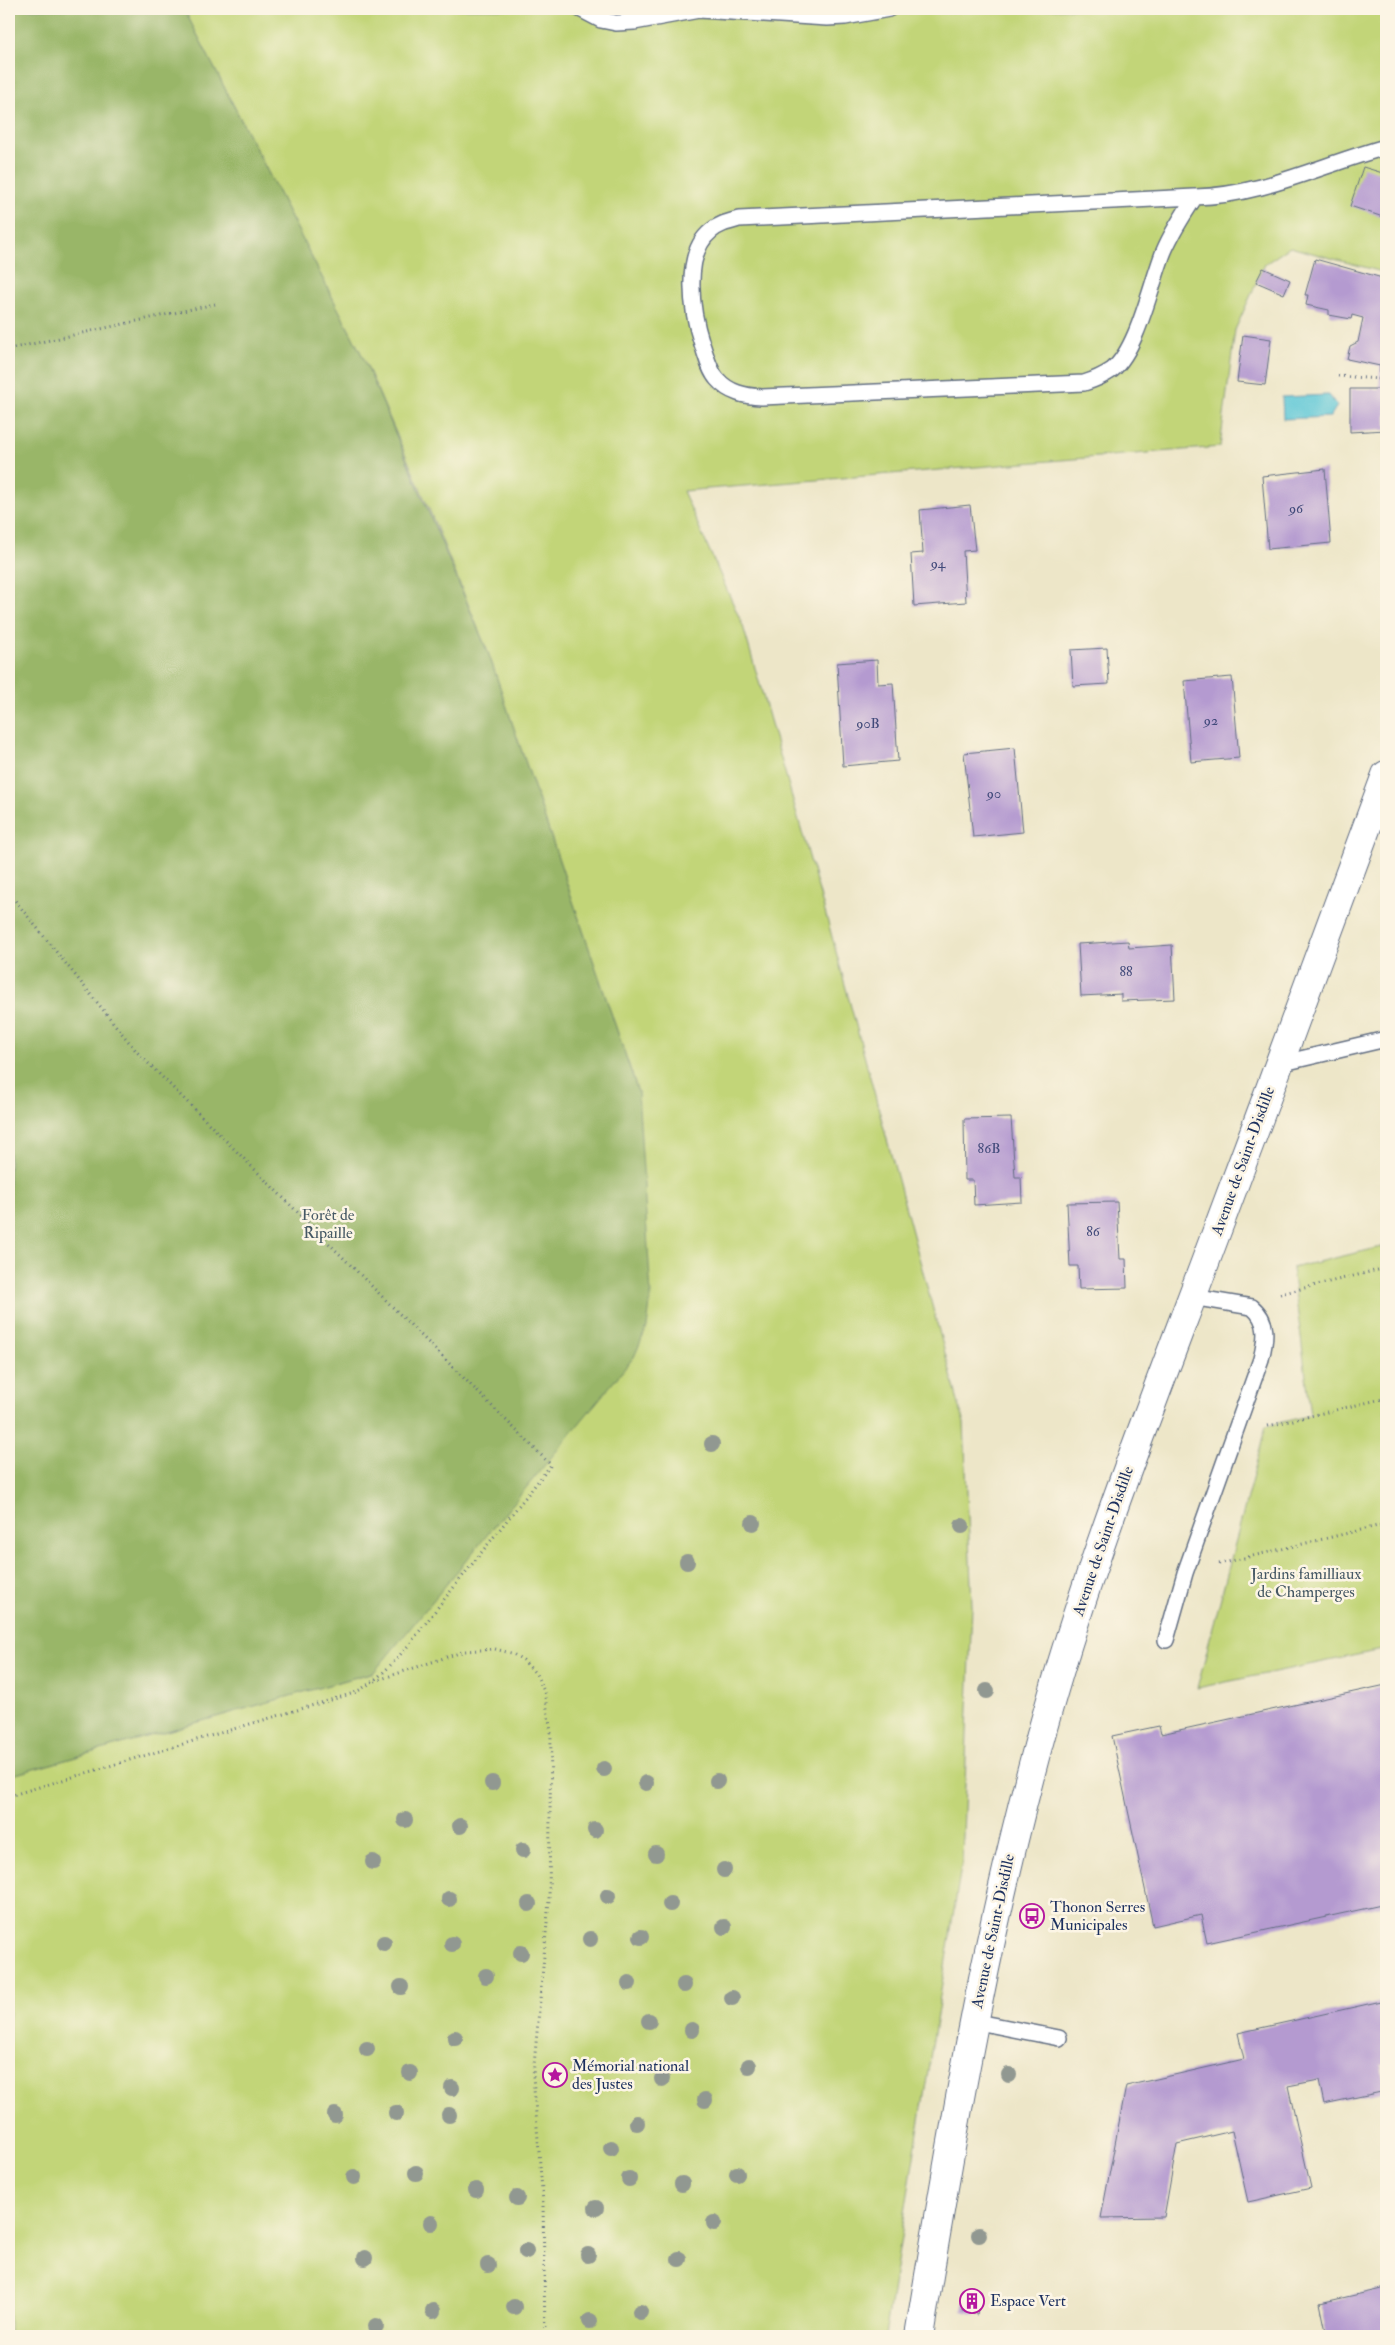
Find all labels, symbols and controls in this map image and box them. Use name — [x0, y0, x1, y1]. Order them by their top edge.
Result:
house number: 96 — [1288, 500, 1304, 517]
house number: 94 — [930, 555, 947, 572]
house number: 92 — [1203, 712, 1218, 729]
house number: 90B — [855, 715, 880, 732]
house number: 90 — [986, 785, 1001, 802]
house number: 88 — [1119, 963, 1133, 980]
street label: Avenue de Saint-Disdille — [1206, 1083, 1279, 1239]
house number: 86B — [978, 1140, 1000, 1157]
park label: Forêt de Ripaille — [301, 1205, 355, 1244]
house number: 86 — [1086, 1223, 1101, 1240]
street label: Avenue de Saint-Disdille — [1068, 1463, 1138, 1620]
park label: Jardins familliaux de Champerges — [1250, 1564, 1361, 1603]
street label: Avenue de Saint-Disdille — [967, 1852, 1019, 2011]
place label: Thonon Serres Municipales — [1050, 1897, 1145, 1936]
bus stop icon: Thonon Serres Municipales — [1019, 1903, 1045, 1929]
place label: Mémorial national des Justes — [572, 2056, 689, 2095]
place icon: Mémorial national des Justes — [542, 2062, 568, 2088]
building icon: Espace Vert — [959, 2288, 985, 2314]
place label: Espace Vert — [990, 2291, 1066, 2312]

